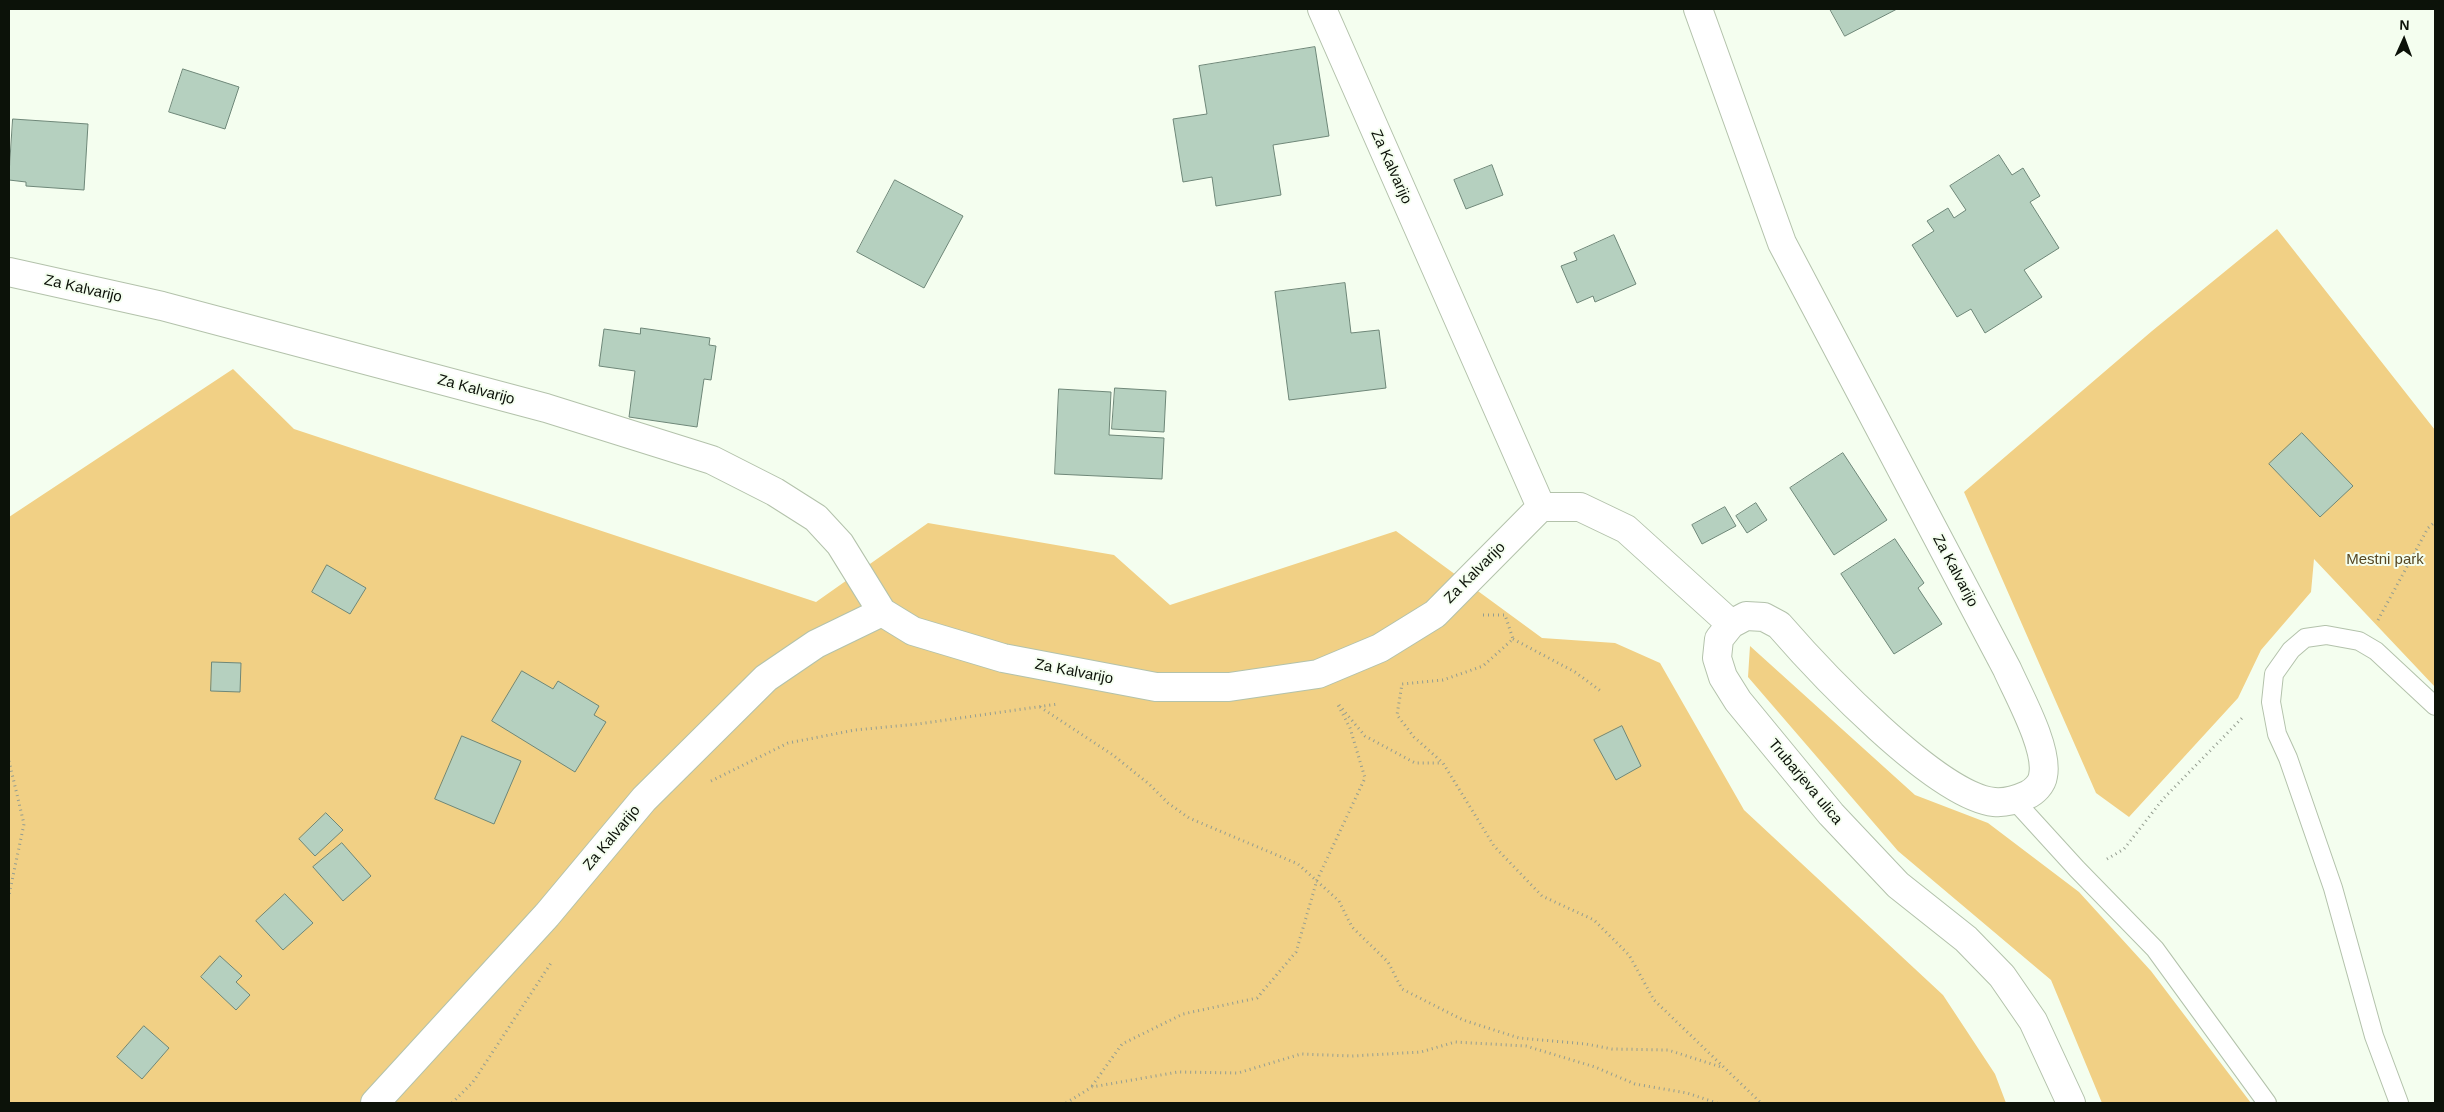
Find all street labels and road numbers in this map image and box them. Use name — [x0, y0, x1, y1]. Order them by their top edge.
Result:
street label: Za Kalvarijo — [1367, 127, 1415, 207]
street label: Za Kalvarijo — [42, 271, 124, 307]
street label: Za Kalvarijo — [435, 371, 517, 409]
street label: Za Kalvarijo — [1928, 532, 1982, 610]
street label: Za Kalvarijo — [1441, 539, 1509, 607]
street label: Za Kalvarijo — [1033, 656, 1115, 688]
street label: Trubarjeva ulica — [1764, 736, 1846, 828]
street label: Za Kalvarijo — [580, 802, 644, 874]

